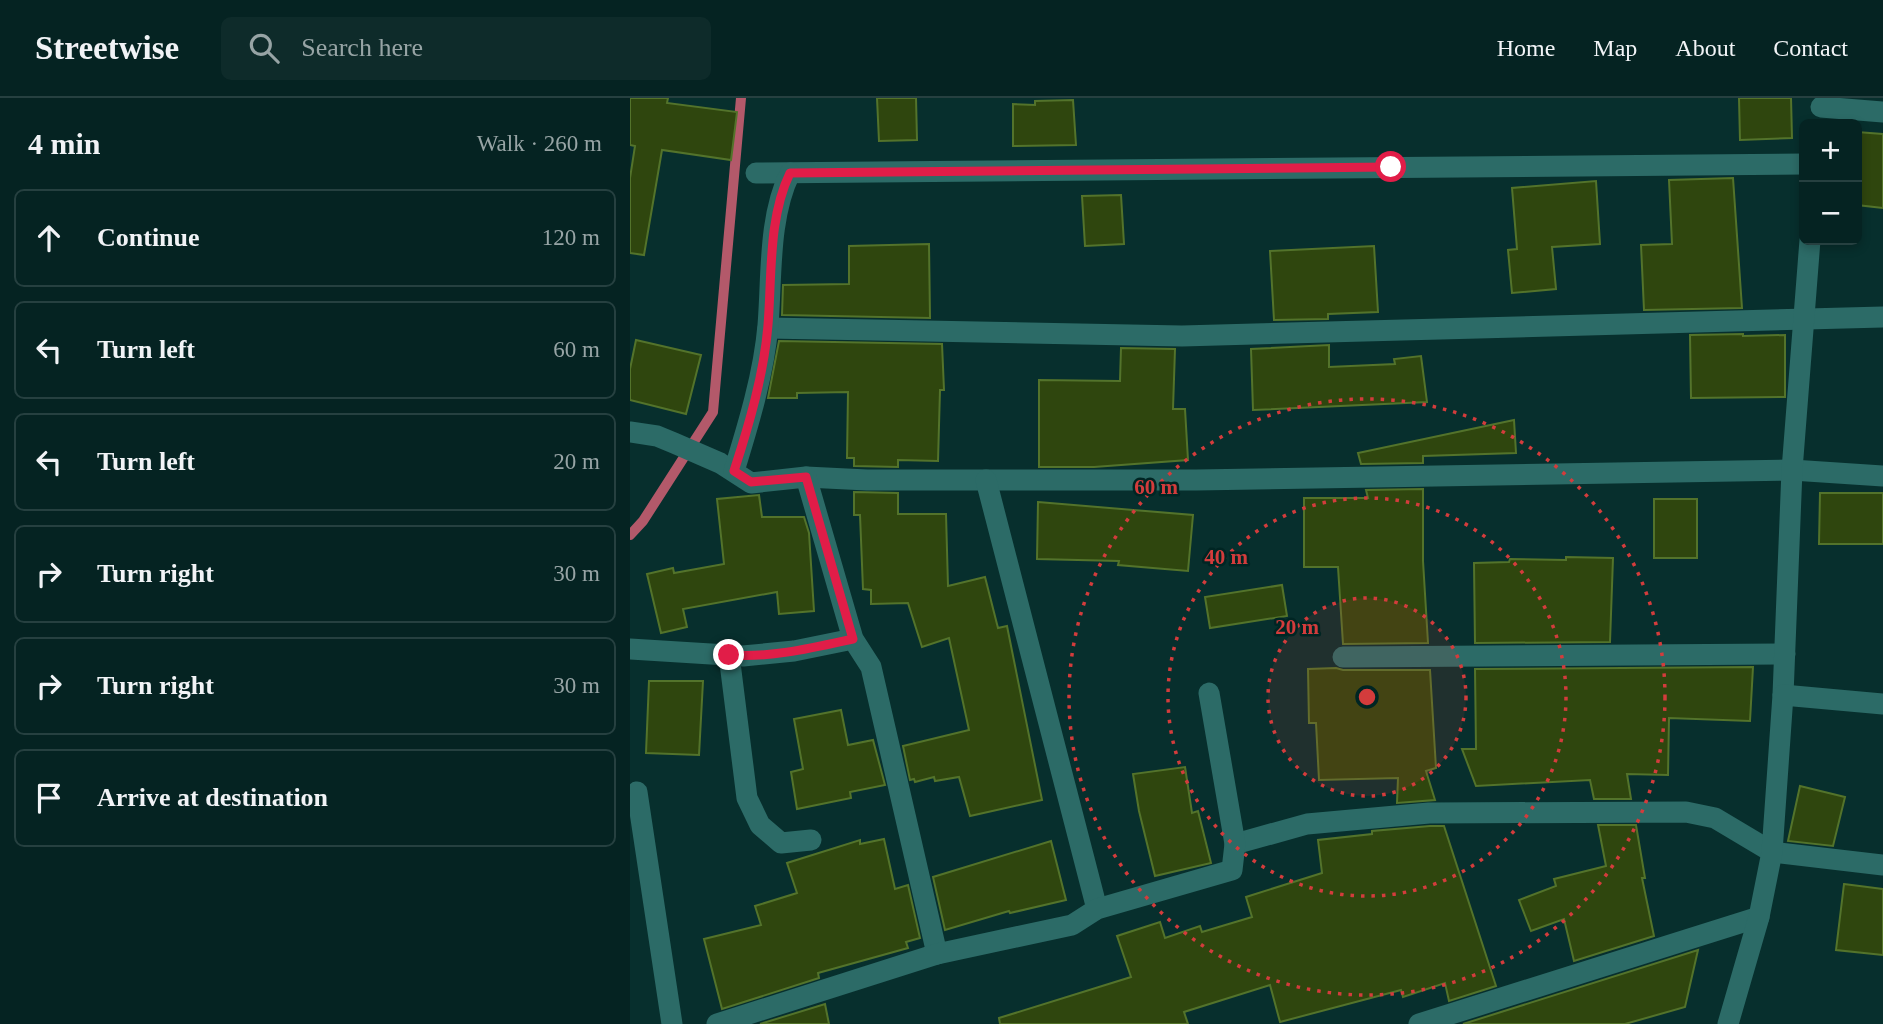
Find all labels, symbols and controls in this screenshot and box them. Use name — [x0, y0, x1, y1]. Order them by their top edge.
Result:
search box — [221, 17, 711, 80]
icon: search — [245, 29, 283, 67]
text: Streetwise — [35, 30, 179, 66]
text: Search here — [301, 33, 423, 62]
text: Home — [1497, 35, 1555, 61]
text: Map — [1593, 35, 1637, 61]
text: About — [1675, 35, 1735, 61]
text: Contact — [1773, 35, 1848, 61]
map controls — [1799, 119, 1862, 245]
button: + — [1799, 119, 1862, 182]
text: 4 min — [28, 127, 101, 160]
text: Walk · 260 m — [477, 131, 602, 156]
route start — [1375, 151, 1406, 182]
button: − — [1799, 182, 1862, 245]
icon: ahead — [30, 219, 68, 257]
text: Continue — [97, 223, 200, 252]
text: 120 m — [542, 225, 600, 250]
icon: left — [30, 331, 68, 369]
text: Turn left — [97, 335, 195, 364]
text: 60 m — [553, 337, 600, 362]
icon: left — [30, 443, 68, 481]
text: Turn left — [97, 447, 195, 476]
text: 20 m — [553, 449, 600, 474]
text: 60 m — [1134, 475, 1178, 499]
text: 40 m — [1204, 545, 1248, 569]
icon: right — [30, 555, 68, 593]
text: Turn right — [97, 559, 214, 588]
text: 30 m — [553, 561, 600, 586]
text: 20 m — [1275, 615, 1319, 639]
route end — [713, 639, 744, 670]
icon: right — [30, 667, 68, 705]
text: Turn right — [97, 671, 214, 700]
text: 30 m — [553, 673, 600, 698]
centre of rings — [1355, 685, 1379, 709]
icon: arrive — [30, 779, 68, 817]
text: Arrive at destination — [97, 783, 328, 812]

